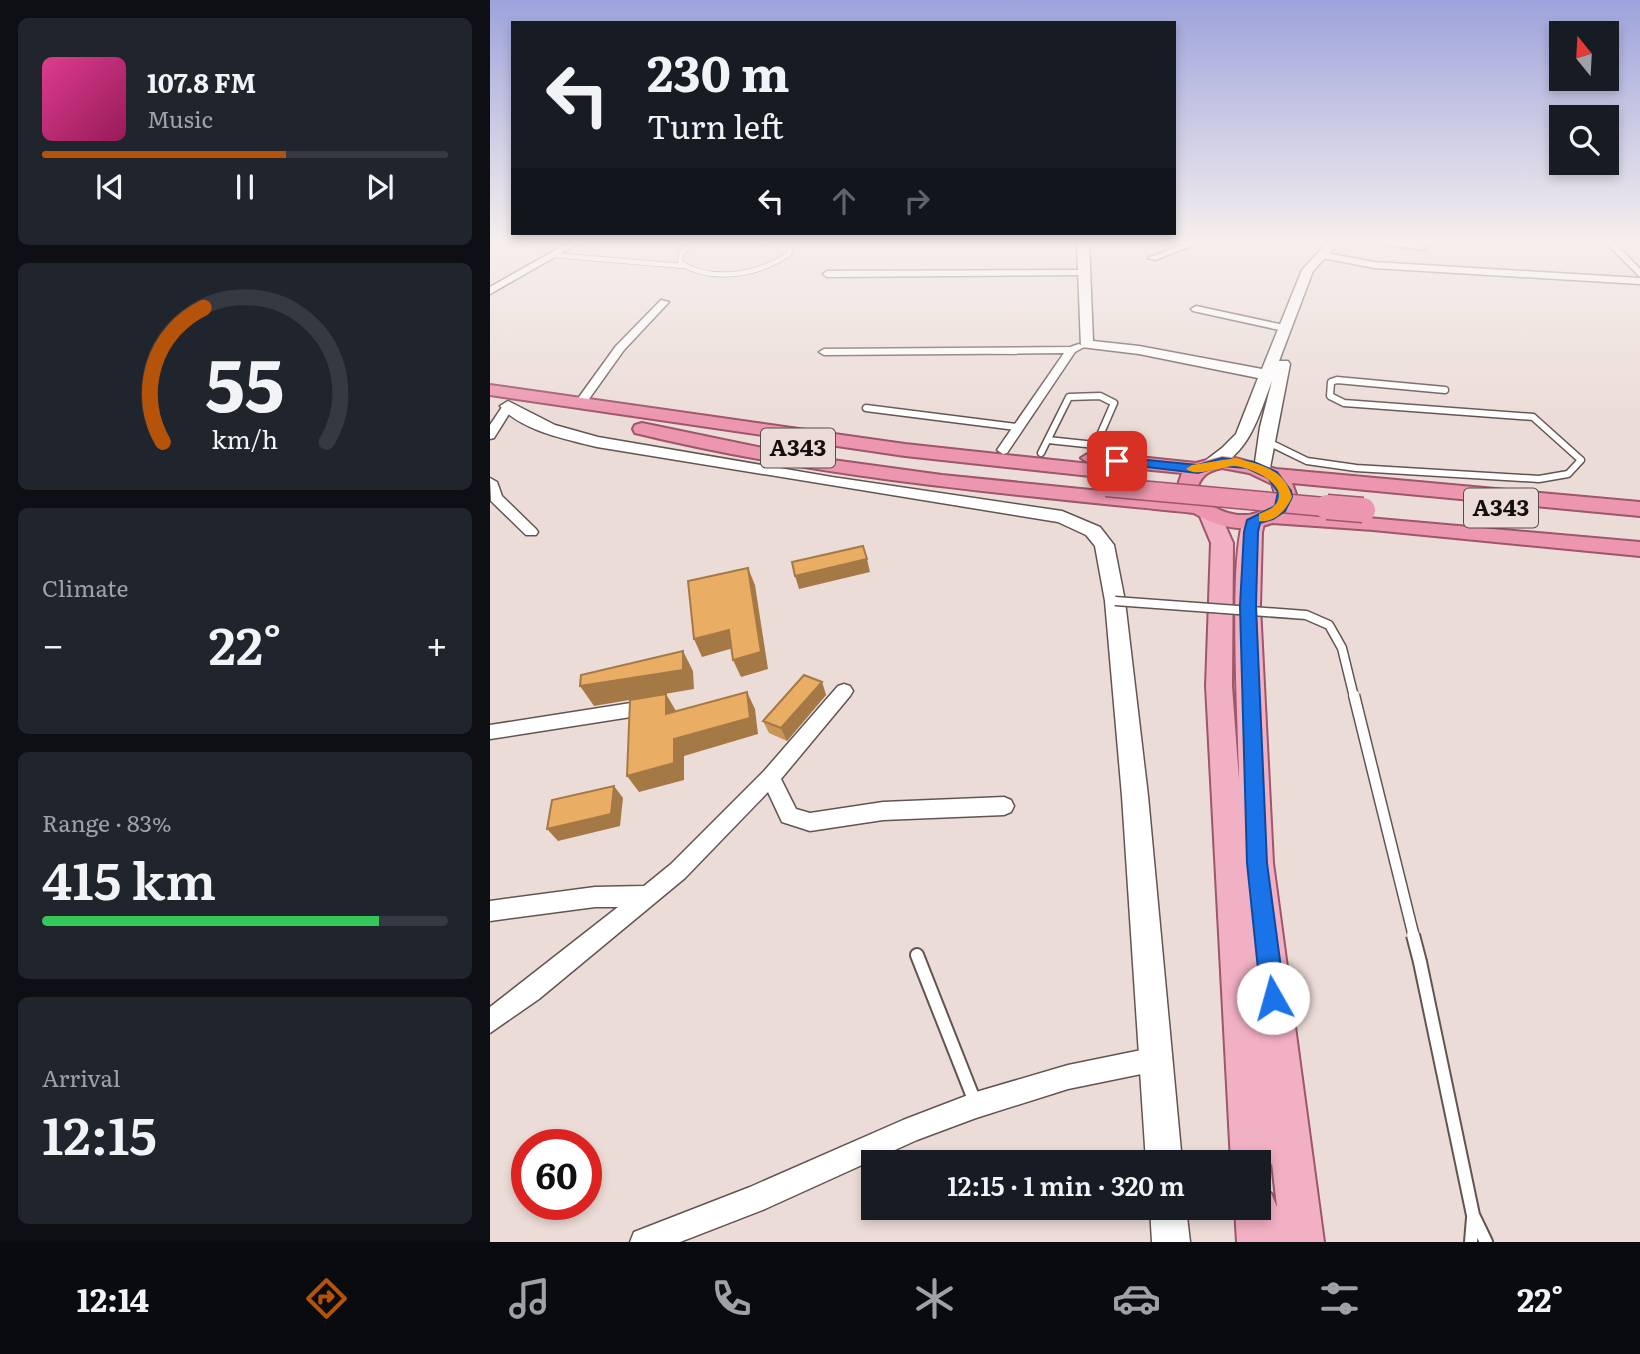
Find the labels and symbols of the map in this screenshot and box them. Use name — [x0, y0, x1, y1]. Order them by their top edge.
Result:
north arrow — [1549, 21, 1619, 91]
road number: A343 — [761, 428, 835, 468]
pin — [1087, 431, 1147, 491]
road number: A343 — [1464, 488, 1538, 528]
position arrow — [1236, 961, 1310, 1035]
speed limit sign: 60 — [511, 1129, 602, 1220]

